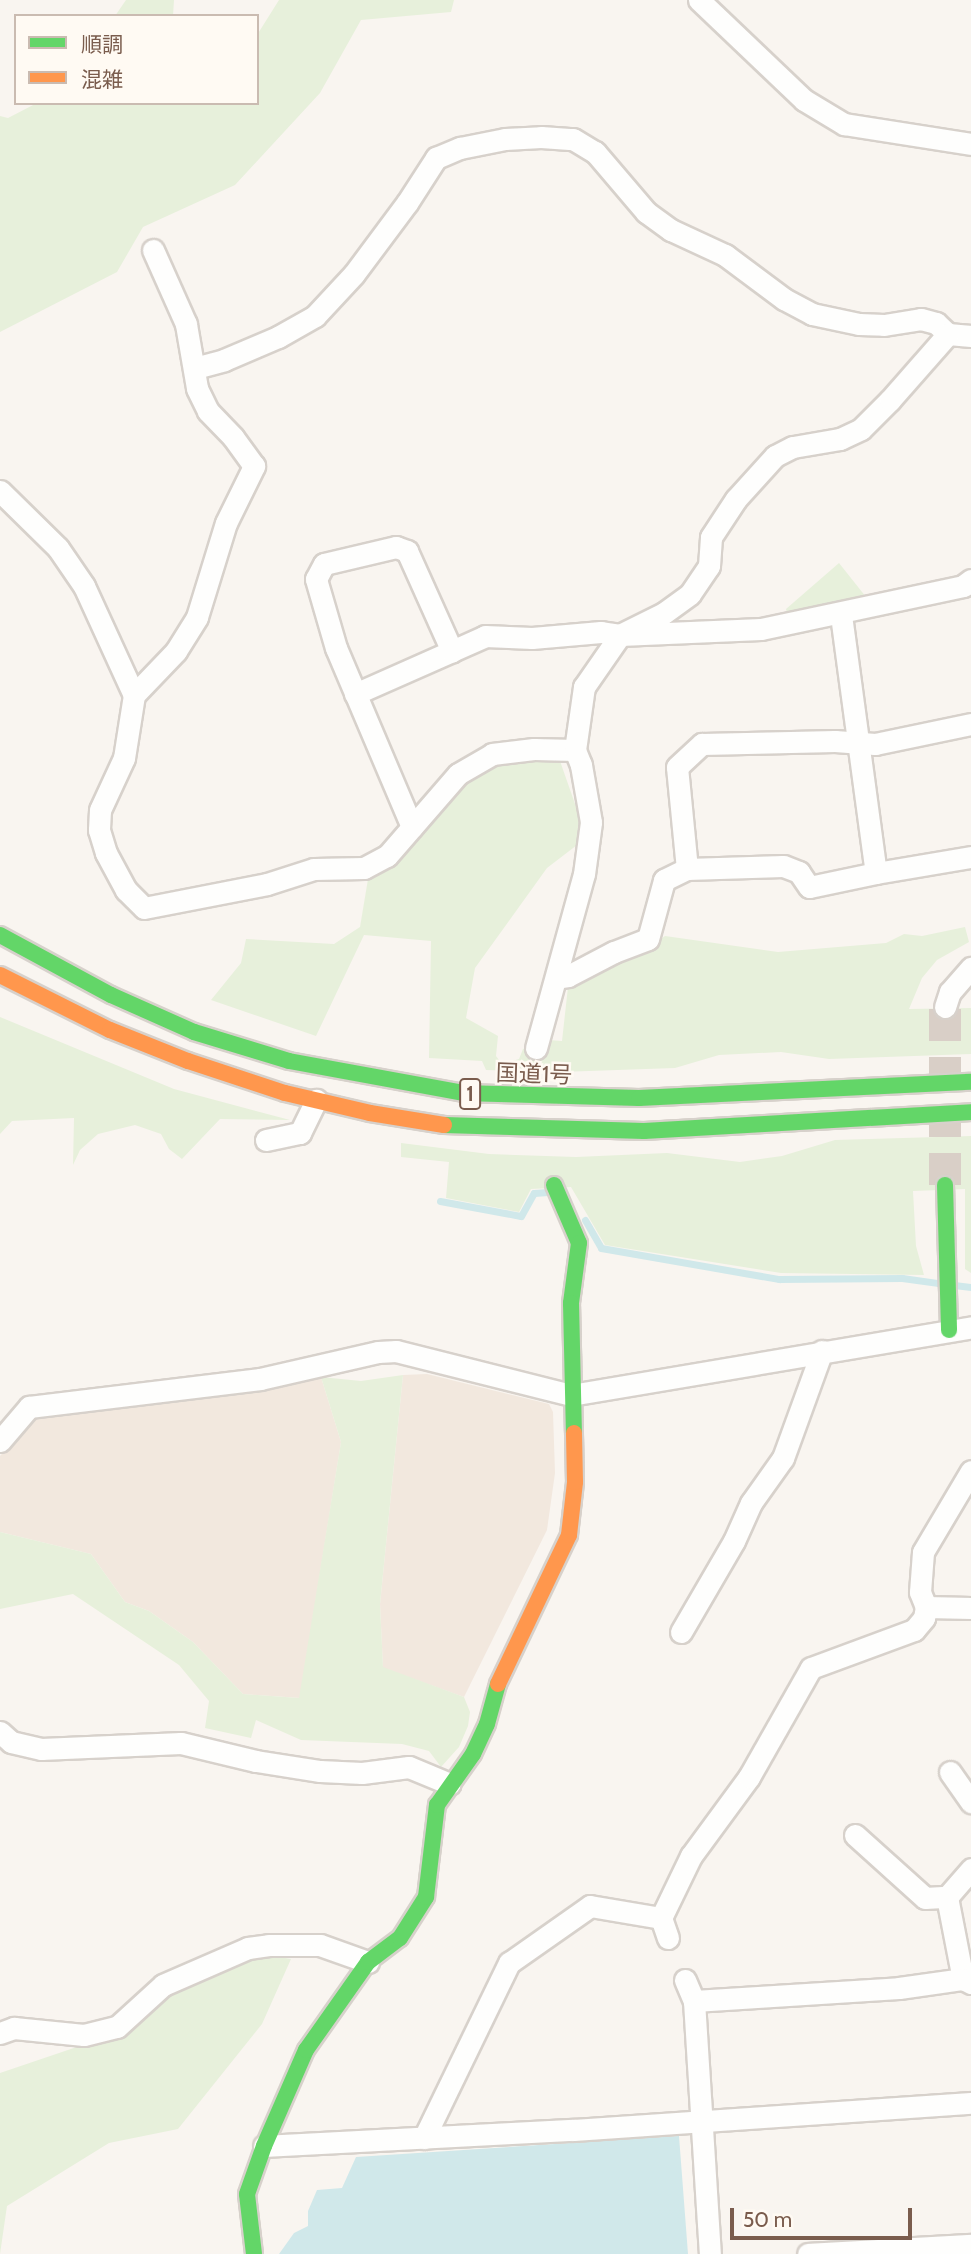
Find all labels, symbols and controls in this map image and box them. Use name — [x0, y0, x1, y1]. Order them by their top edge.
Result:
legend — [14, 14, 259, 105]
text: 順調 — [81, 32, 123, 57]
text: 混雑 — [81, 67, 123, 92]
street label: 国道1号 — [495, 1059, 573, 1089]
road number: 1 — [458, 1076, 482, 1112]
scale bar — [733, 2194, 915, 2238]
text: 50 m — [743, 2207, 792, 2232]

